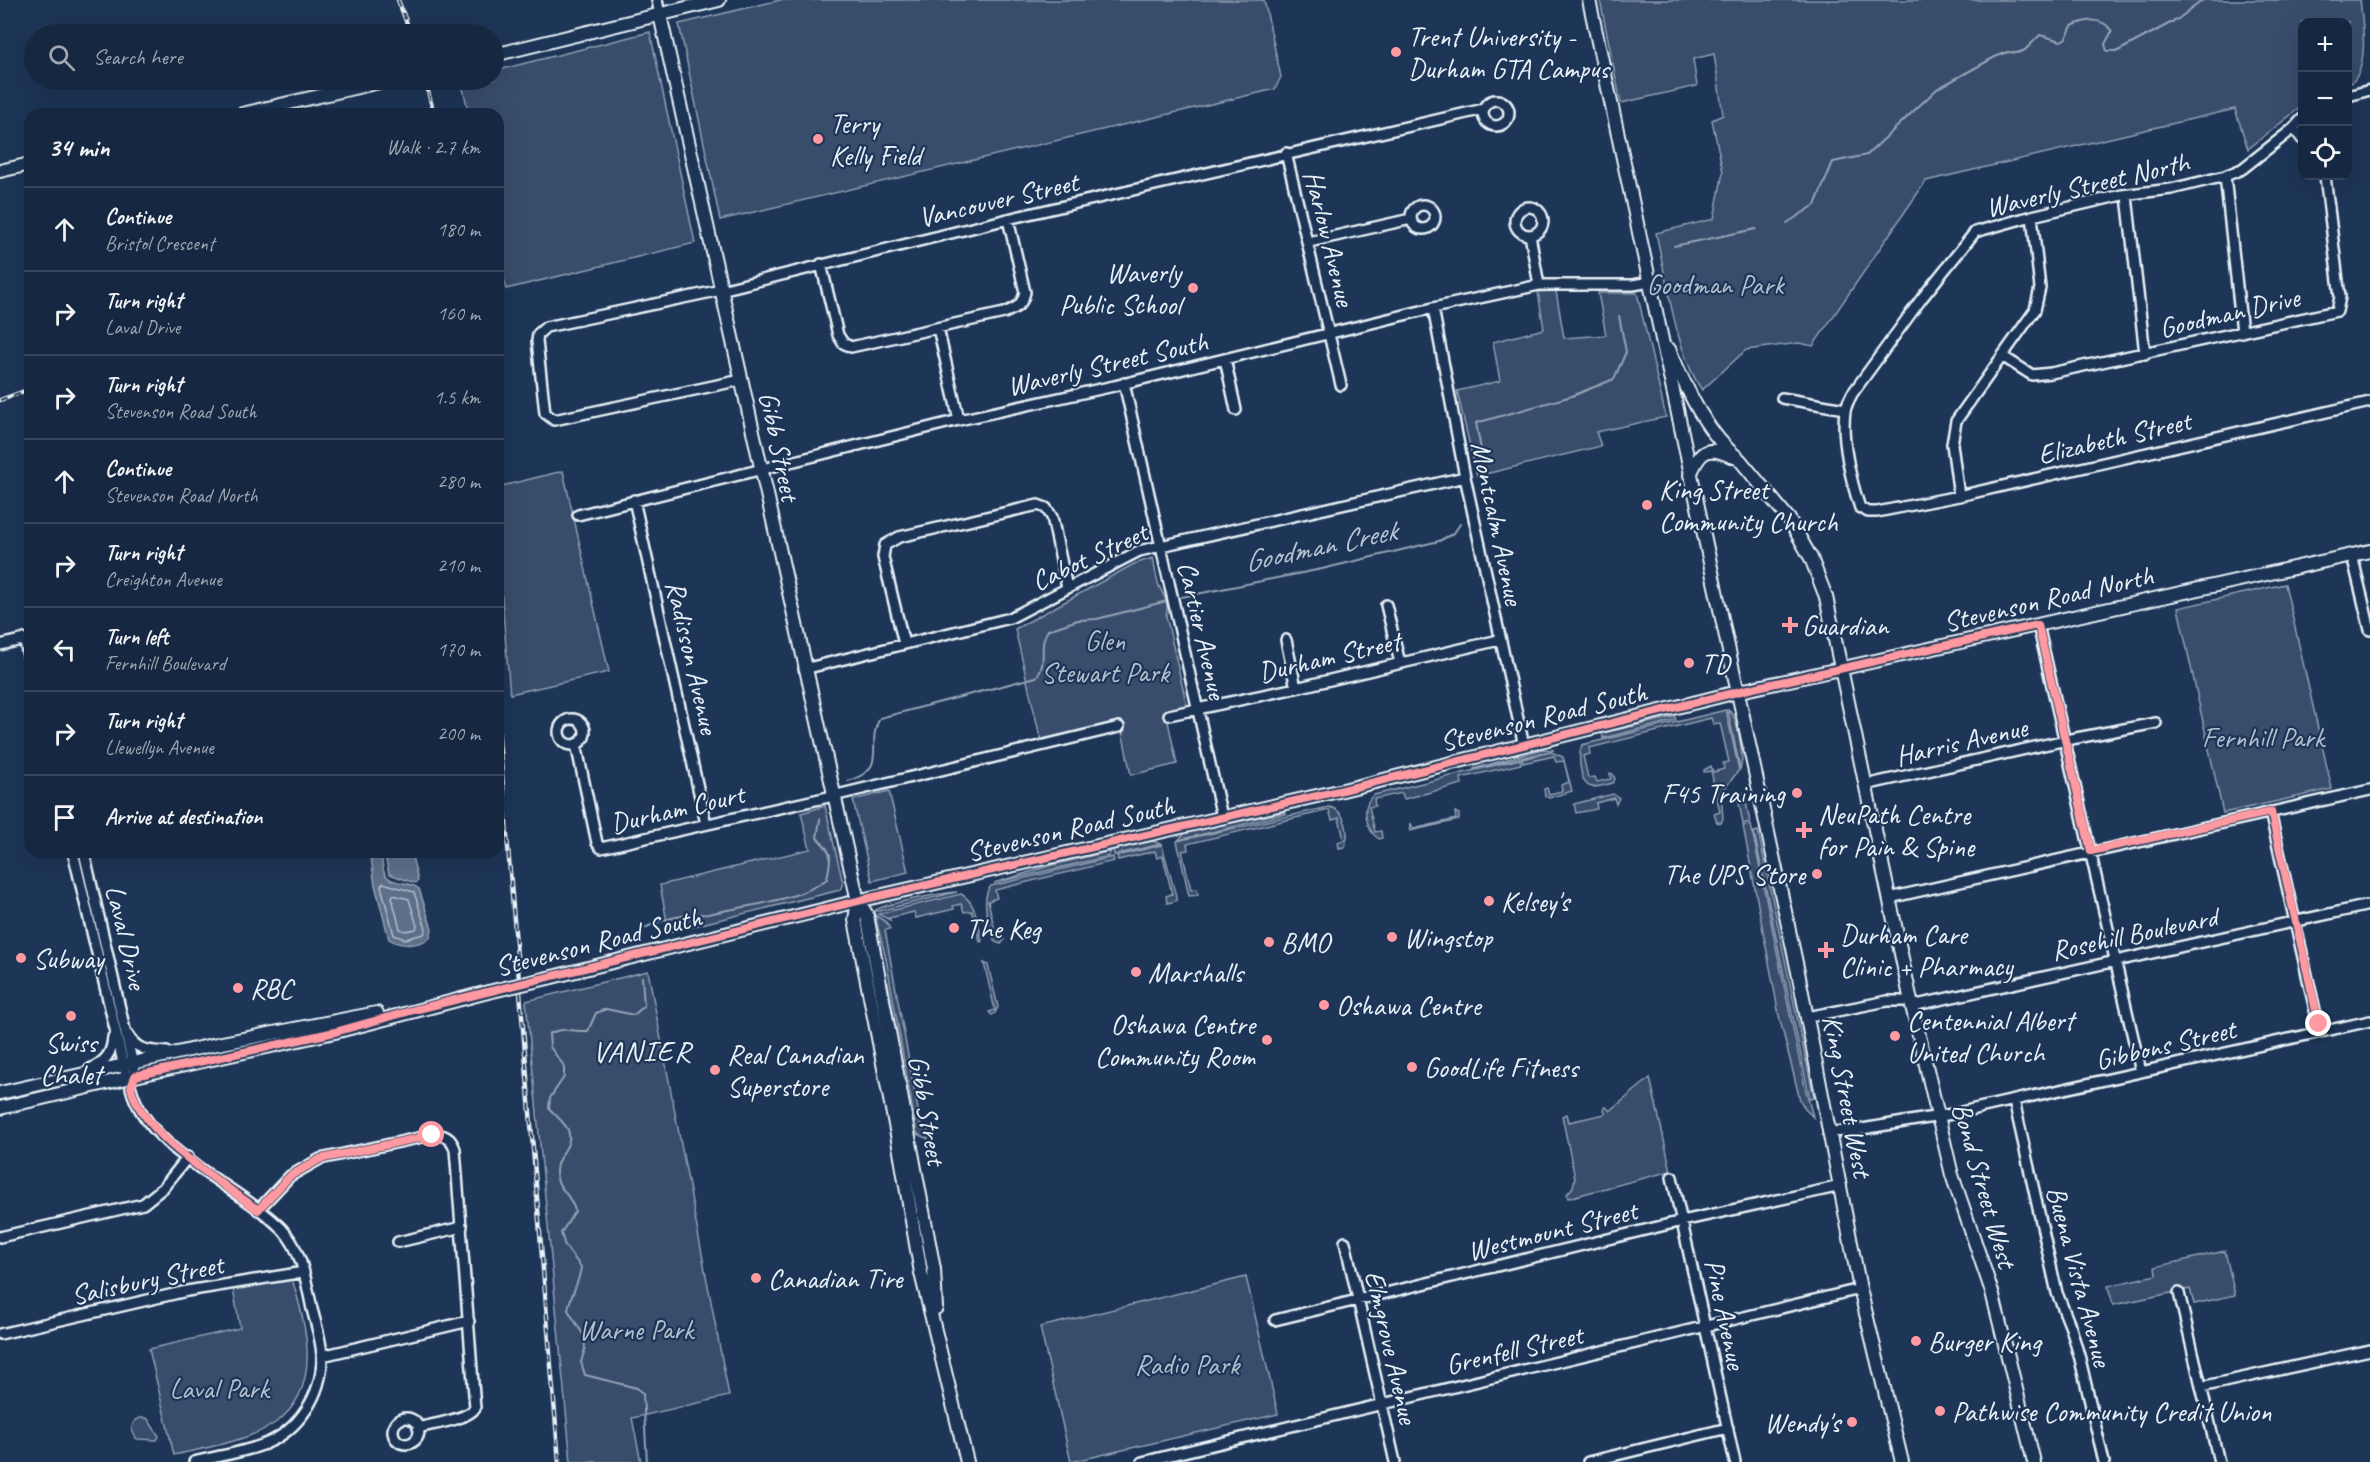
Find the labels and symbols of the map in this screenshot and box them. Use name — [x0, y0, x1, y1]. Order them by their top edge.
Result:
place label: Trent University - Durham GTA Campus — [1408, 19, 1611, 86]
marker: Trent University - Durham GTA Campus — [1389, 45, 1403, 59]
place label: Terry Kelly Field — [830, 106, 925, 173]
marker: Terry Kelly Field — [811, 132, 825, 146]
street label: Waverly Street North — [1982, 144, 2194, 225]
street label: Vancouver Street — [915, 164, 1084, 235]
street label: Harlow Avenue — [1296, 167, 1364, 311]
place label: Waverly Public School — [1059, 255, 1186, 322]
park label: Goodman Park — [1647, 267, 1785, 302]
street label: Goodman Drive — [2156, 279, 2304, 346]
marker: Waverly Public School — [1186, 281, 1200, 295]
street label: Waverly Street South — [1004, 323, 1211, 404]
street label: Gibb Street — [751, 388, 809, 507]
street label: Elizabeth Street — [2035, 402, 2196, 472]
street label: Montcalm Avenue — [1463, 438, 1532, 610]
place label: King Street Community Church — [1659, 472, 1838, 539]
marker: King Street Community Church — [1640, 498, 1654, 512]
water label: Goodman Creek — [1241, 510, 1404, 581]
street label: Cabot Street — [1026, 513, 1155, 599]
street label: Stevenson Road North — [1940, 557, 2156, 640]
street label: Cartier Avenue — [1170, 558, 1236, 704]
street label: Radisson Avenue — [658, 577, 728, 739]
place label: Guardian — [1802, 608, 1890, 643]
marker: Guardian — [1783, 618, 1797, 632]
street label: Durham Street — [1255, 622, 1407, 690]
park label: Glen Stewart Park — [1041, 623, 1171, 690]
place label: TD — [1701, 646, 1732, 681]
marker: TD — [1682, 656, 1696, 670]
street label: Stevenson Road South — [1436, 674, 1651, 759]
street label: Harris Avenue — [1892, 709, 2032, 774]
park label: Fernhill Park — [2202, 720, 2327, 755]
street label: Durham Court — [607, 776, 750, 841]
place label: F45 Training — [1662, 776, 1786, 811]
marker: F45 Training — [1790, 786, 1804, 800]
street label: Stevenson Road South — [963, 787, 1178, 869]
place label: NeuPath Centre for Pain & Spine — [1818, 797, 1976, 864]
marker: NeuPath Centre for Pain & Spine — [1795, 821, 1813, 839]
place label: The UPS Store — [1664, 857, 1807, 892]
marker: The UPS Store — [1810, 867, 1824, 881]
street label: Laval Drive — [98, 882, 156, 994]
place label: Kelsey's — [1501, 884, 1571, 919]
marker: Kelsey's — [1482, 894, 1496, 908]
street label: Rosehill Boulevard — [2048, 898, 2224, 968]
street label: Stevenson Road South — [491, 899, 706, 984]
place label: The Keg — [966, 911, 1042, 946]
place label: Durham Care Clinic + Pharmacy — [1840, 917, 2015, 984]
place label: Wingstop — [1404, 920, 1493, 955]
marker: The Keg — [947, 921, 961, 935]
place label: BMO — [1281, 925, 1333, 960]
marker: Wingstop — [1385, 930, 1399, 944]
marker: BMO — [1262, 935, 1276, 949]
place label: Subway — [33, 941, 106, 976]
marker: Durham Care Clinic + Pharmacy — [1817, 941, 1835, 959]
marker: Subway — [14, 951, 28, 965]
place label: Marshalls — [1148, 955, 1245, 990]
marker: Marshalls — [1129, 965, 1143, 979]
place label: RBC — [250, 971, 296, 1006]
marker: RBC — [231, 981, 245, 995]
place label: Oshawa Centre — [1336, 988, 1482, 1023]
marker: Oshawa Centre — [1317, 998, 1331, 1012]
place label: Centennial Albert United Church — [1907, 1003, 2078, 1070]
place label: Oshawa Centre Community Room — [1095, 1007, 1257, 1074]
marker: Swiss Chalet — [64, 1009, 78, 1023]
route end — [2305, 1010, 2331, 1036]
street label: Gibbons Street — [2092, 1011, 2241, 1078]
street label: King Street West — [1815, 1012, 1881, 1183]
place label: Swiss Chalet — [40, 1025, 106, 1092]
marker: Centennial Albert United Church — [1888, 1029, 1902, 1043]
district label: VANIER — [592, 1032, 694, 1070]
marker: Oshawa Centre Community Room — [1260, 1033, 1274, 1047]
place label: Real Canadian Superstore — [727, 1037, 865, 1104]
place label: GoodLife Fitness — [1424, 1050, 1580, 1085]
street label: Gibb Street — [901, 1053, 955, 1170]
marker: GoodLife Fitness — [1405, 1060, 1419, 1074]
marker: Real Canadian Superstore — [708, 1063, 722, 1077]
street label: Bond Street West — [1944, 1099, 2026, 1274]
route start — [418, 1121, 444, 1147]
street label: Buena Vista Avenue — [2039, 1182, 2121, 1372]
street label: Westmount Street — [1464, 1192, 1643, 1268]
street label: Salisbury Street — [68, 1246, 229, 1313]
street label: Pine Avenue — [1697, 1256, 1755, 1374]
place label: Canadian Tire — [768, 1261, 904, 1296]
street label: Elmgrove Avenue — [1357, 1267, 1427, 1429]
marker: Canadian Tire — [749, 1271, 763, 1285]
park label: Warne Park — [579, 1312, 696, 1347]
street label: Grenfell Street — [1442, 1316, 1589, 1382]
place label: Burger King — [1928, 1324, 2043, 1359]
marker: Burger King — [1909, 1334, 1923, 1348]
park label: Radio Park — [1135, 1347, 1241, 1382]
park label: Laval Park — [169, 1371, 271, 1406]
place label: Pathwise Community Credit Union — [1952, 1394, 2272, 1429]
marker: Pathwise Community Credit Union — [1933, 1404, 1947, 1418]
place label: Wendy's — [1764, 1405, 1842, 1440]
marker: Wendy's — [1845, 1415, 1859, 1429]

